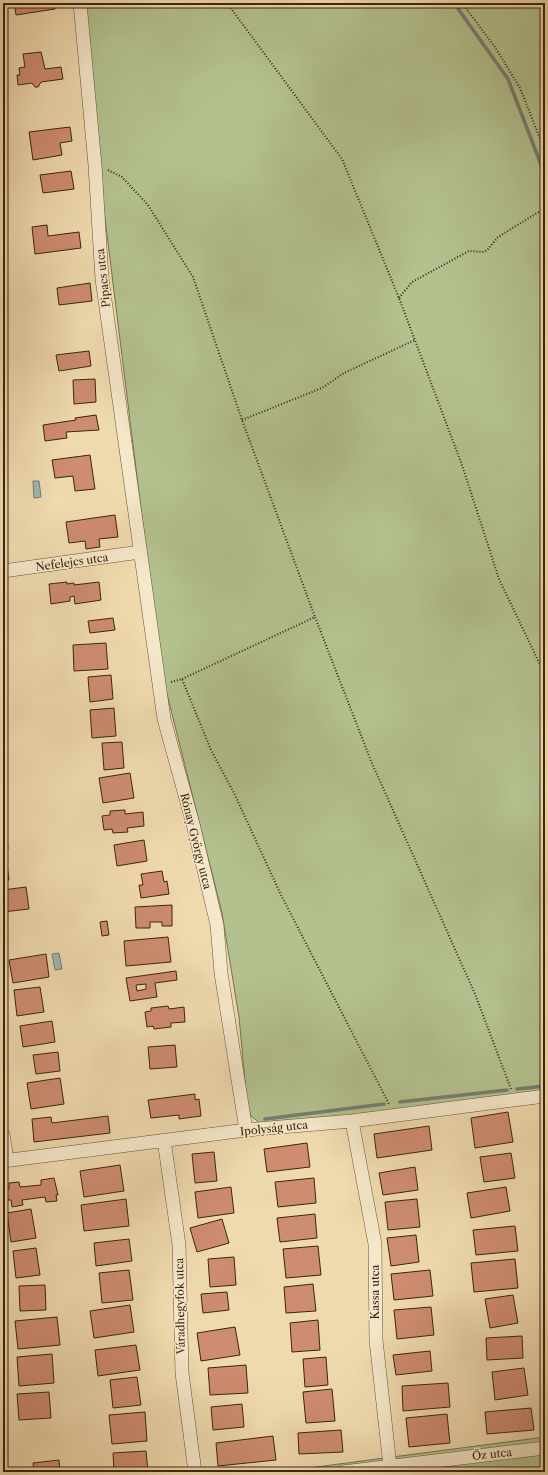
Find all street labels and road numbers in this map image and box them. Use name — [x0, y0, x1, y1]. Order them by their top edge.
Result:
street label: Pipacs utca — [93, 248, 113, 308]
street label: Nefelejcs utca — [35, 550, 109, 574]
street label: Rónay György utca — [177, 791, 215, 891]
street label: Ipolyság utca — [239, 1117, 309, 1139]
street label: Váradhegyfok utca — [172, 1257, 188, 1355]
street label: Kassa utca — [368, 1264, 382, 1319]
street label: Őz utca — [471, 1445, 513, 1463]

